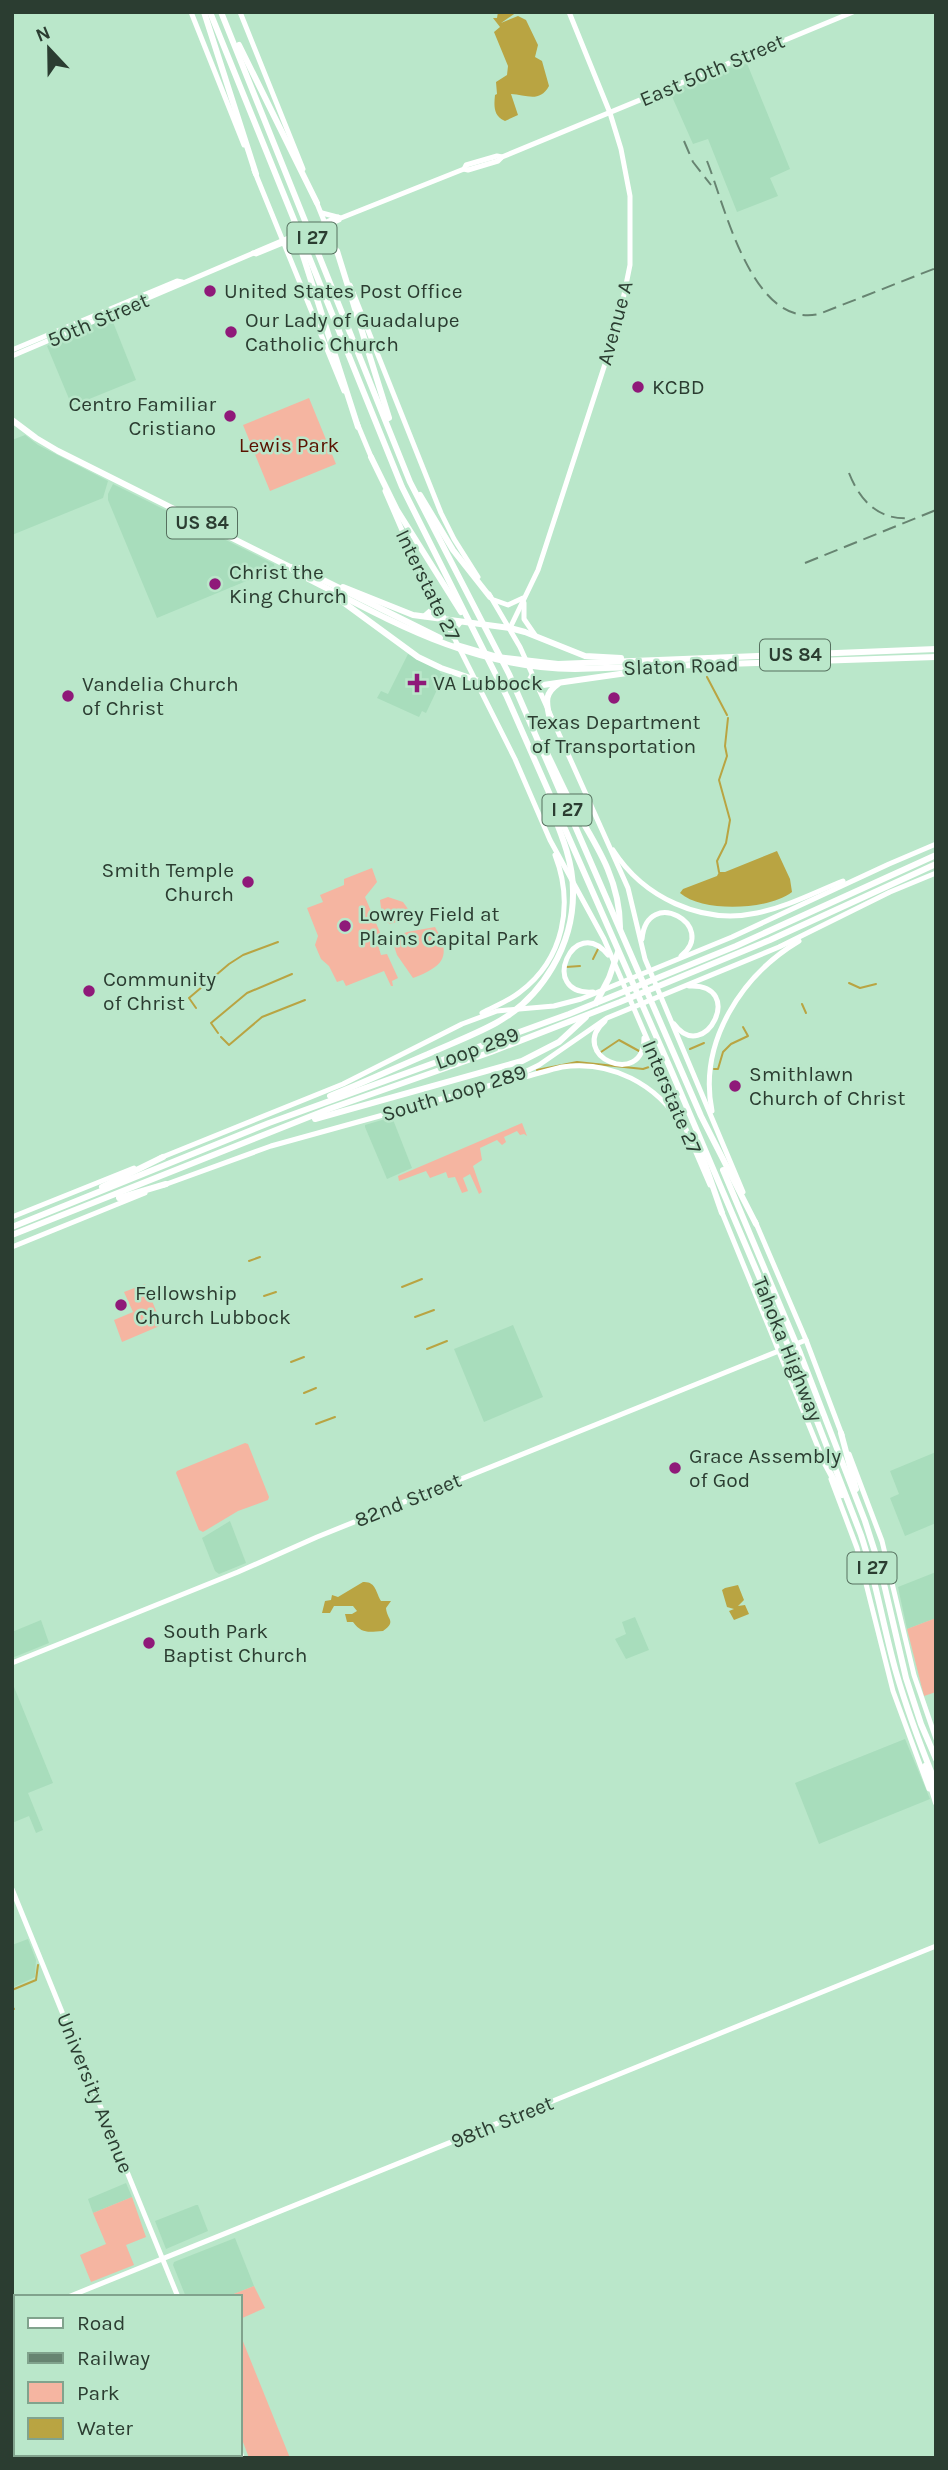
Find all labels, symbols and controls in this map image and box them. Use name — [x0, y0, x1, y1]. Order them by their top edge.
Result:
north arrow — [14, 14, 84, 84]
text: N — [33, 21, 53, 47]
street label: East 50th Street — [636, 29, 788, 111]
road number: I 27 — [288, 222, 336, 254]
street label: Avenue A — [592, 278, 638, 368]
place label: United States Post Office — [224, 279, 462, 303]
marker: United States Post Office — [202, 283, 218, 299]
street label: 50th Street — [44, 288, 152, 352]
place label: Our Lady of Guadalupe Catholic Church — [245, 308, 460, 356]
marker: Our Lady of Guadalupe Catholic Church — [223, 324, 239, 340]
place label: KCBD — [652, 375, 705, 399]
marker: KCBD — [630, 379, 646, 395]
place label: Centro Familiar Cristiano — [68, 392, 216, 440]
marker: Centro Familiar Cristiano — [222, 408, 238, 424]
park label: Lewis Park — [239, 433, 340, 457]
road number: US 84 — [167, 508, 237, 538]
street label: Interstate 27 — [391, 525, 465, 645]
place label: Christ the King Church — [229, 560, 347, 608]
marker: Christ the King Church — [207, 576, 223, 592]
road number: US 84 — [760, 640, 830, 670]
street label: Slaton Road — [623, 652, 739, 680]
place label: VA Lubbock — [433, 671, 543, 695]
place label: Vandelia Church of Christ — [82, 672, 239, 720]
marker: VA Lubbock — [407, 673, 427, 693]
marker: Vandelia Church of Christ — [60, 688, 76, 704]
marker: Texas Department of Transportation — [606, 690, 622, 706]
place label: Texas Department of Transportation — [527, 710, 701, 758]
road number: I 27 — [542, 794, 592, 825]
place label: Smith Temple Church — [102, 858, 234, 906]
marker: Smith Temple Church — [240, 874, 256, 890]
place label: Lowrey Field at Plains Capital Park — [359, 902, 539, 950]
marker: Lowrey Field at Plains Capital Park — [337, 918, 353, 934]
place label: Community of Christ — [103, 967, 216, 1015]
marker: Community of Christ — [81, 983, 97, 999]
street label: Loop 289 — [432, 1022, 522, 1074]
street label: Interstate 27 — [637, 1037, 707, 1158]
street label: South Loop 289 — [379, 1060, 529, 1126]
place label: Smithlawn Church of Christ — [749, 1062, 905, 1110]
marker: Smithlawn Church of Christ — [727, 1078, 743, 1094]
street label: Tahoka Highway — [748, 1273, 828, 1425]
place label: Fellowship Church Lubbock — [135, 1281, 291, 1329]
marker: Fellowship Church Lubbock — [113, 1297, 129, 1313]
place label: Grace Assembly of God — [689, 1444, 841, 1492]
marker: Grace Assembly of God — [667, 1460, 683, 1476]
street label: 82nd Street — [351, 1468, 465, 1532]
road number: I 27 — [848, 1552, 896, 1584]
place label: South Park Baptist Church — [163, 1619, 307, 1667]
marker: South Park Baptist Church — [141, 1635, 157, 1651]
street label: University Avenue — [52, 2009, 138, 2177]
street label: 98th Street — [447, 2091, 557, 2153]
legend — [14, 2295, 242, 2456]
text: Road — [77, 2311, 125, 2335]
text: Railway — [77, 2346, 150, 2370]
text: Park — [77, 2381, 120, 2405]
text: Water — [77, 2416, 133, 2440]

